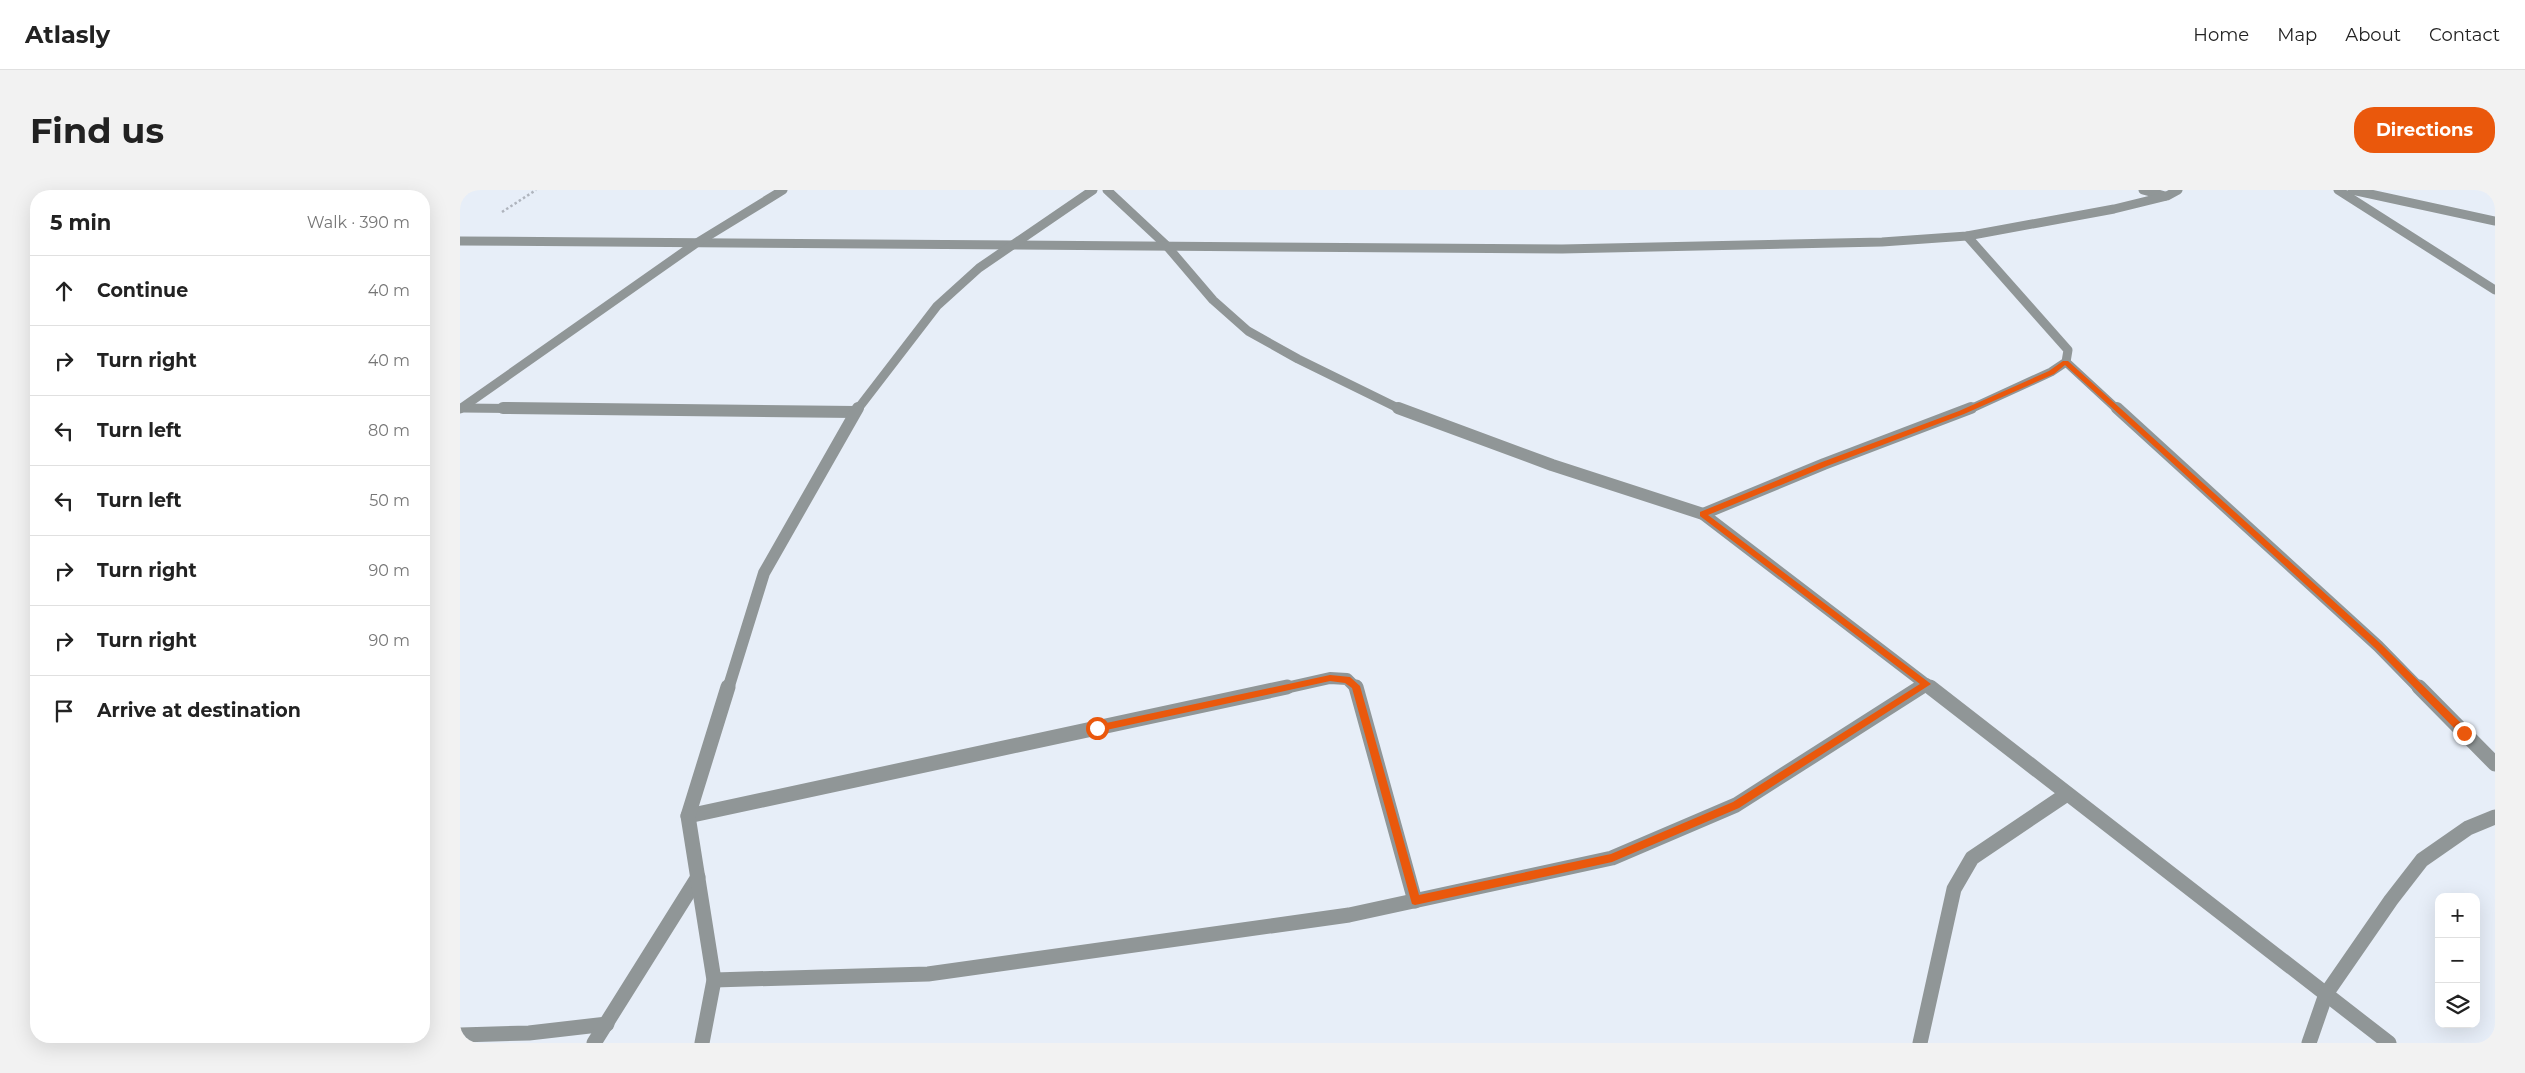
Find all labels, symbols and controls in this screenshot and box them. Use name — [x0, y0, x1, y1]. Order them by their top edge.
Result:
text: Atlasly — [25, 20, 110, 49]
text: Home — [2193, 24, 2249, 46]
text: Map — [2277, 24, 2317, 46]
text: About — [2345, 24, 2401, 46]
text: Contact — [2429, 24, 2500, 46]
button: Directions — [2354, 107, 2495, 153]
text: Find us — [30, 109, 164, 152]
text: 5 min — [50, 210, 111, 235]
text: Walk · 390 m — [307, 213, 410, 232]
icon: ahead — [50, 277, 78, 305]
text: Continue — [97, 279, 188, 302]
text: 40 m — [368, 281, 410, 300]
icon: right — [50, 347, 78, 375]
text: Turn right — [97, 349, 197, 372]
text: 40 m — [368, 351, 410, 370]
icon: left — [50, 417, 78, 445]
text: Turn left — [97, 419, 182, 442]
text: 80 m — [368, 421, 410, 440]
icon: left — [50, 487, 78, 515]
text: Turn left — [97, 489, 182, 512]
text: 50 m — [369, 491, 410, 510]
icon: right — [50, 557, 78, 585]
text: Turn right — [97, 559, 197, 582]
text: 90 m — [368, 561, 410, 580]
icon: right — [50, 627, 78, 655]
text: Turn right — [97, 629, 197, 652]
text: 90 m — [368, 631, 410, 650]
icon: arrive — [50, 697, 78, 725]
text: Arrive at destination — [97, 699, 301, 722]
route start — [1086, 717, 1109, 740]
route end — [2453, 722, 2476, 745]
map controls — [2435, 893, 2480, 1028]
button: + — [2435, 893, 2480, 938]
button: − — [2435, 938, 2480, 983]
button: layers — [2435, 983, 2480, 1028]

